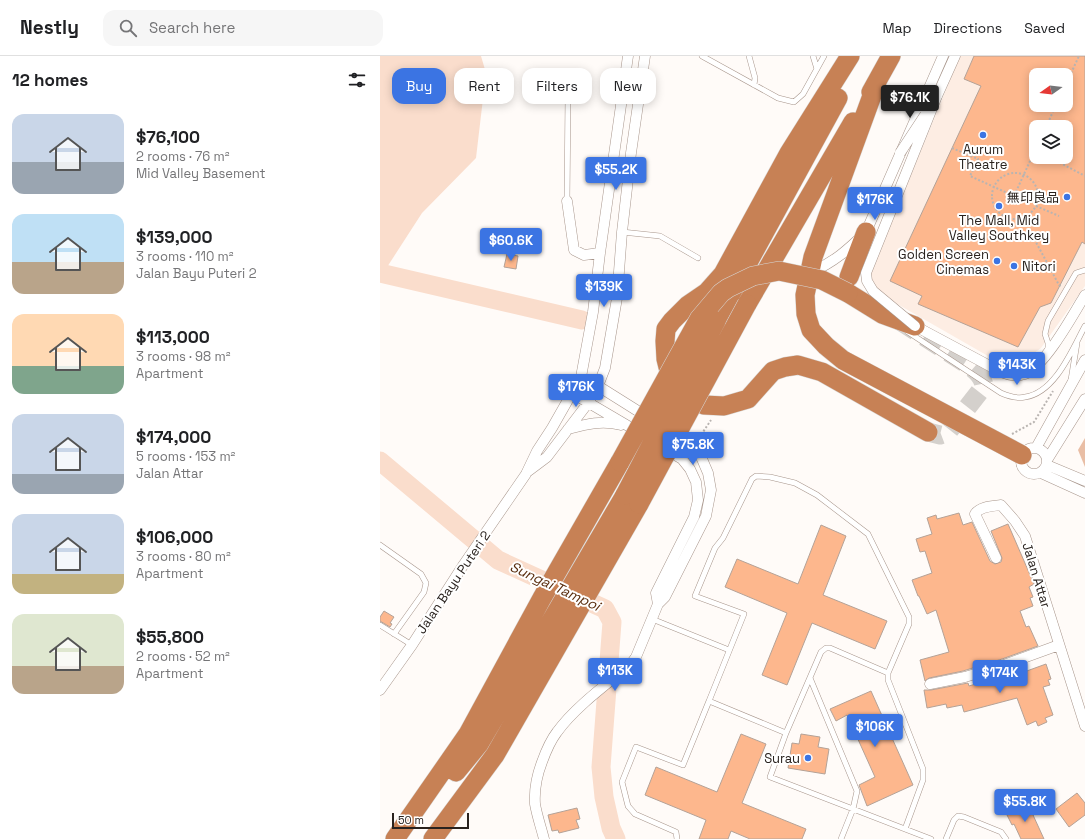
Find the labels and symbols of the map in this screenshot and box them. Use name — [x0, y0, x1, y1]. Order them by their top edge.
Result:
north arrow — [1029, 68, 1073, 112]
pin: $76.1K — [877, 85, 943, 119]
marker: Aurum Theatre — [978, 130, 988, 140]
place label: Aurum Theatre — [959, 141, 1007, 173]
pin: $55.2K — [583, 157, 649, 191]
pin: $176K — [847, 187, 903, 221]
place label: 無印良品 — [1007, 189, 1059, 206]
marker: 無印良品 — [1062, 192, 1072, 202]
marker: The Mall, Mid Valley Southkey — [994, 201, 1004, 211]
place label: The Mall, Mid Valley Southkey — [949, 212, 1049, 244]
pin: $60.6K — [478, 228, 544, 262]
place label: Golden Screen Cinemas — [898, 246, 989, 278]
marker: Golden Screen Cinemas — [992, 256, 1002, 266]
place label: Nitori — [1022, 258, 1056, 275]
marker: Nitori — [1009, 261, 1019, 271]
pin: $139K — [576, 274, 632, 308]
pin: $143K — [989, 352, 1045, 386]
pin: $176K — [548, 374, 604, 408]
pin: $75.8K — [660, 432, 726, 466]
street label: Jalan Bayu Puteri 2 — [413, 527, 494, 637]
street label: Jalan Attar — [1019, 540, 1055, 610]
water label: Sungai Tampoi — [507, 557, 604, 615]
pin: $113K — [587, 658, 643, 692]
pin: $174K — [972, 660, 1028, 694]
pin: $106K — [847, 714, 903, 748]
place label: Surau — [764, 750, 800, 767]
marker: Surau — [803, 753, 813, 763]
pin: $55.8K — [992, 789, 1058, 823]
scale bar — [392, 811, 469, 830]

